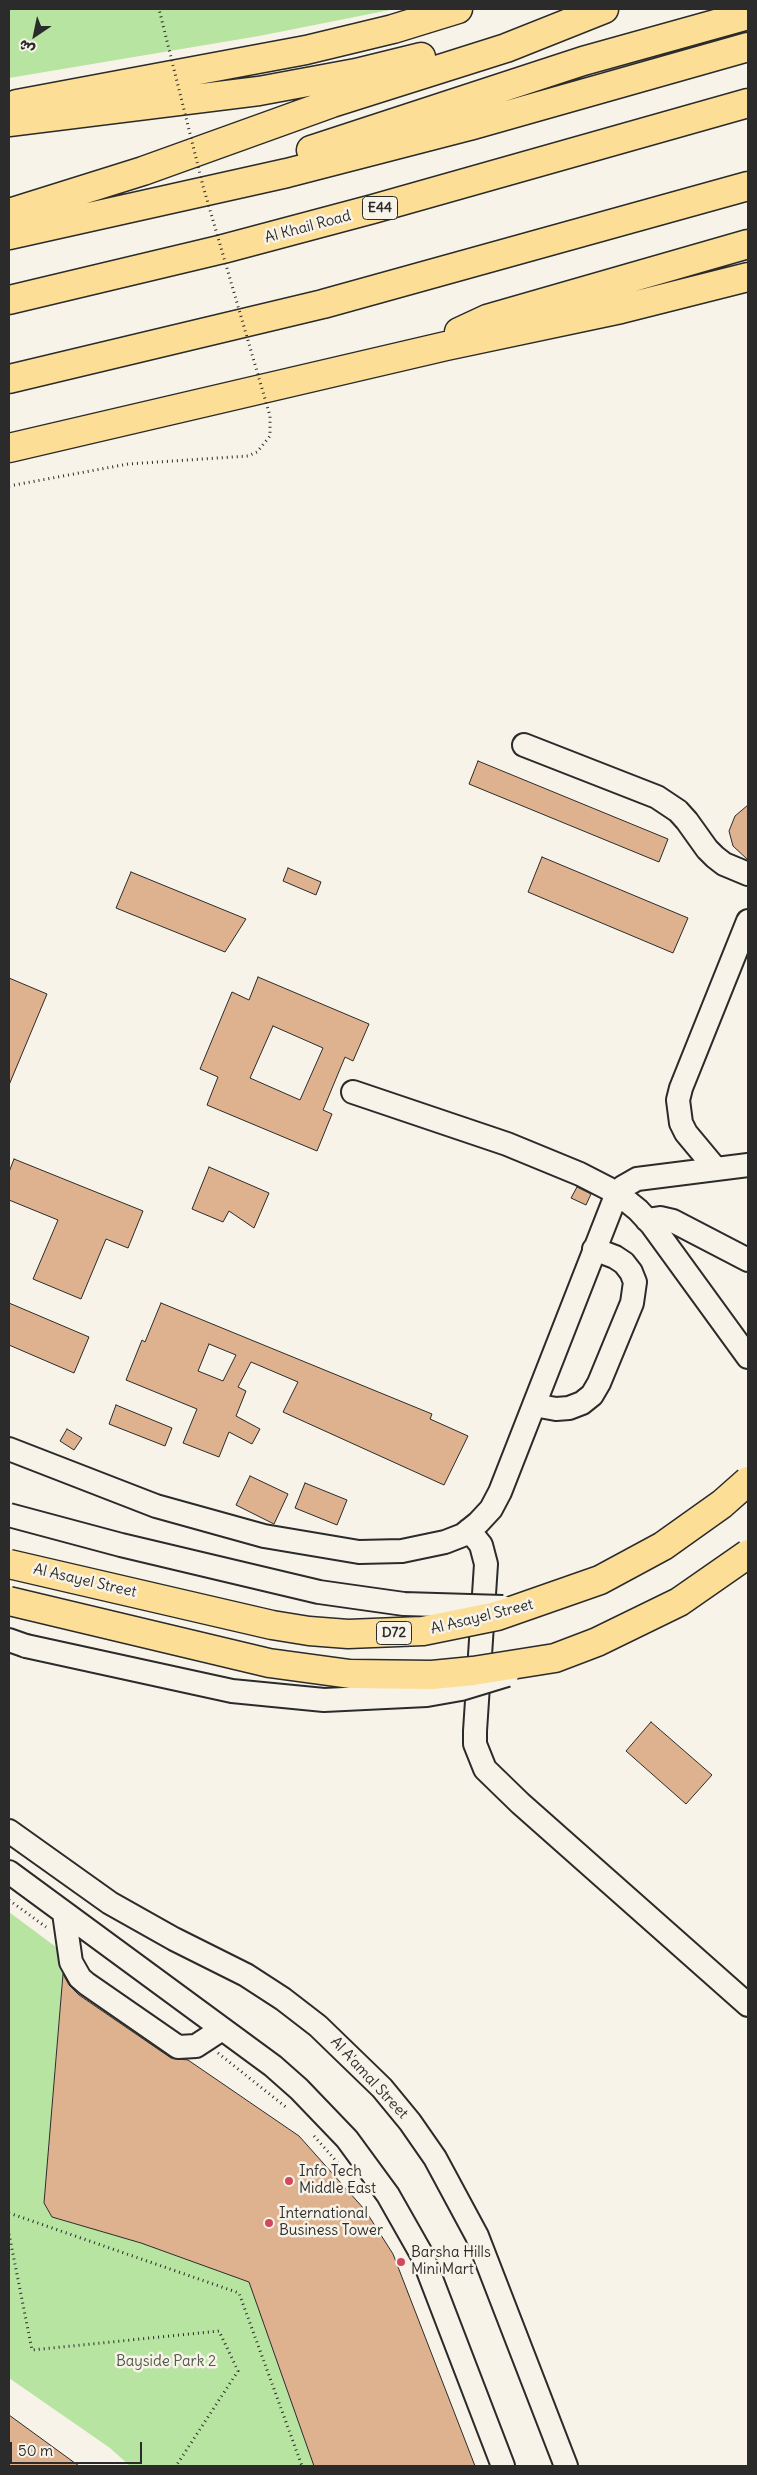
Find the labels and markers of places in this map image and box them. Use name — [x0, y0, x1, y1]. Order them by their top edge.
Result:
place label: Info Tech Middle East — [299, 2163, 376, 2198]
marker: Info Tech Middle East — [283, 2175, 295, 2187]
place label: International Business Tower — [279, 2205, 383, 2240]
marker: International Business Tower — [263, 2217, 275, 2229]
place label: Barsha Hills Mini Mart — [411, 2244, 491, 2279]
marker: Barsha Hills Mini Mart — [395, 2256, 407, 2268]

